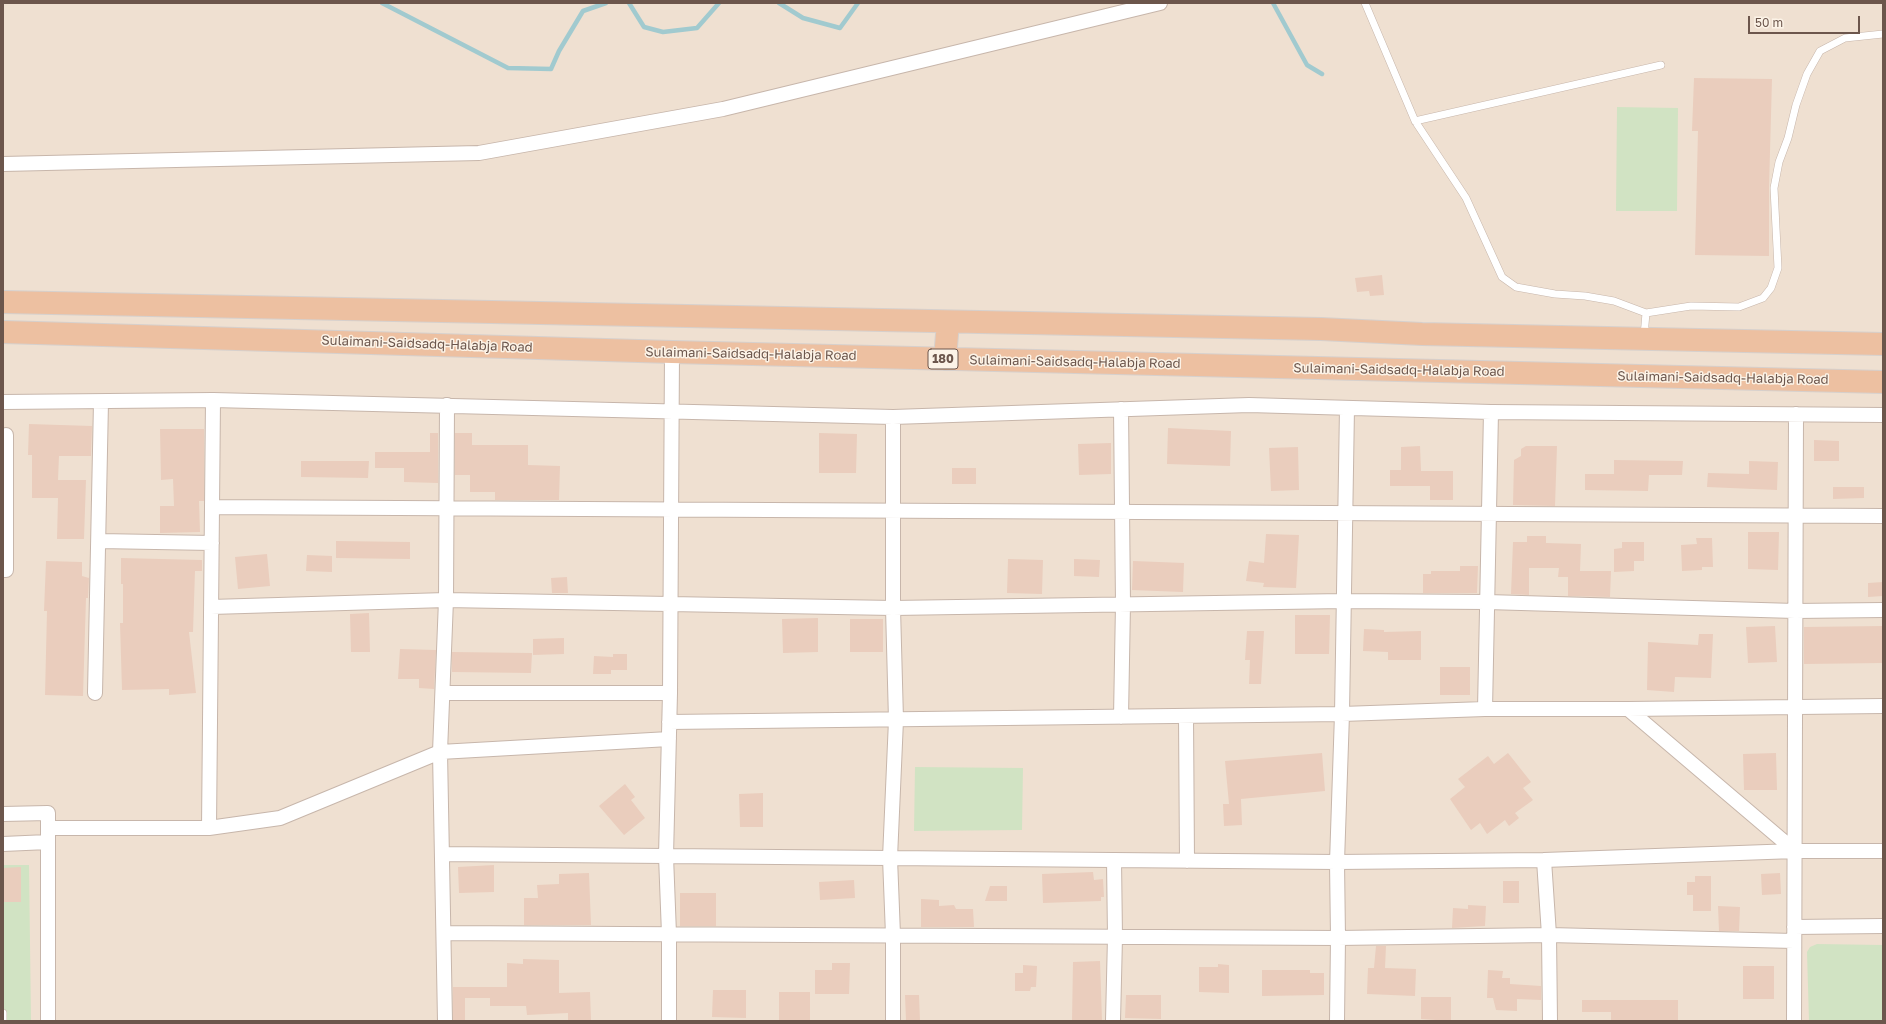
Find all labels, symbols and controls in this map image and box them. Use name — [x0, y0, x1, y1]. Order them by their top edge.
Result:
scale bar — [1750, 8, 1862, 34]
text: 50 m — [1755, 15, 1783, 30]
street label: Sulaimani-Saidsadq-Halabja Road — [321, 333, 533, 355]
street label: Sulaimani-Saidsadq-Halabja Road — [645, 344, 857, 364]
road number: 180 — [928, 349, 958, 369]
street label: Sulaimani-Saidsadq-Halabja Road — [969, 352, 1181, 372]
street label: Sulaimani-Saidsadq-Halabja Road — [1293, 360, 1505, 380]
street label: Sulaimani-Saidsadq-Halabja Road — [1617, 368, 1829, 388]

